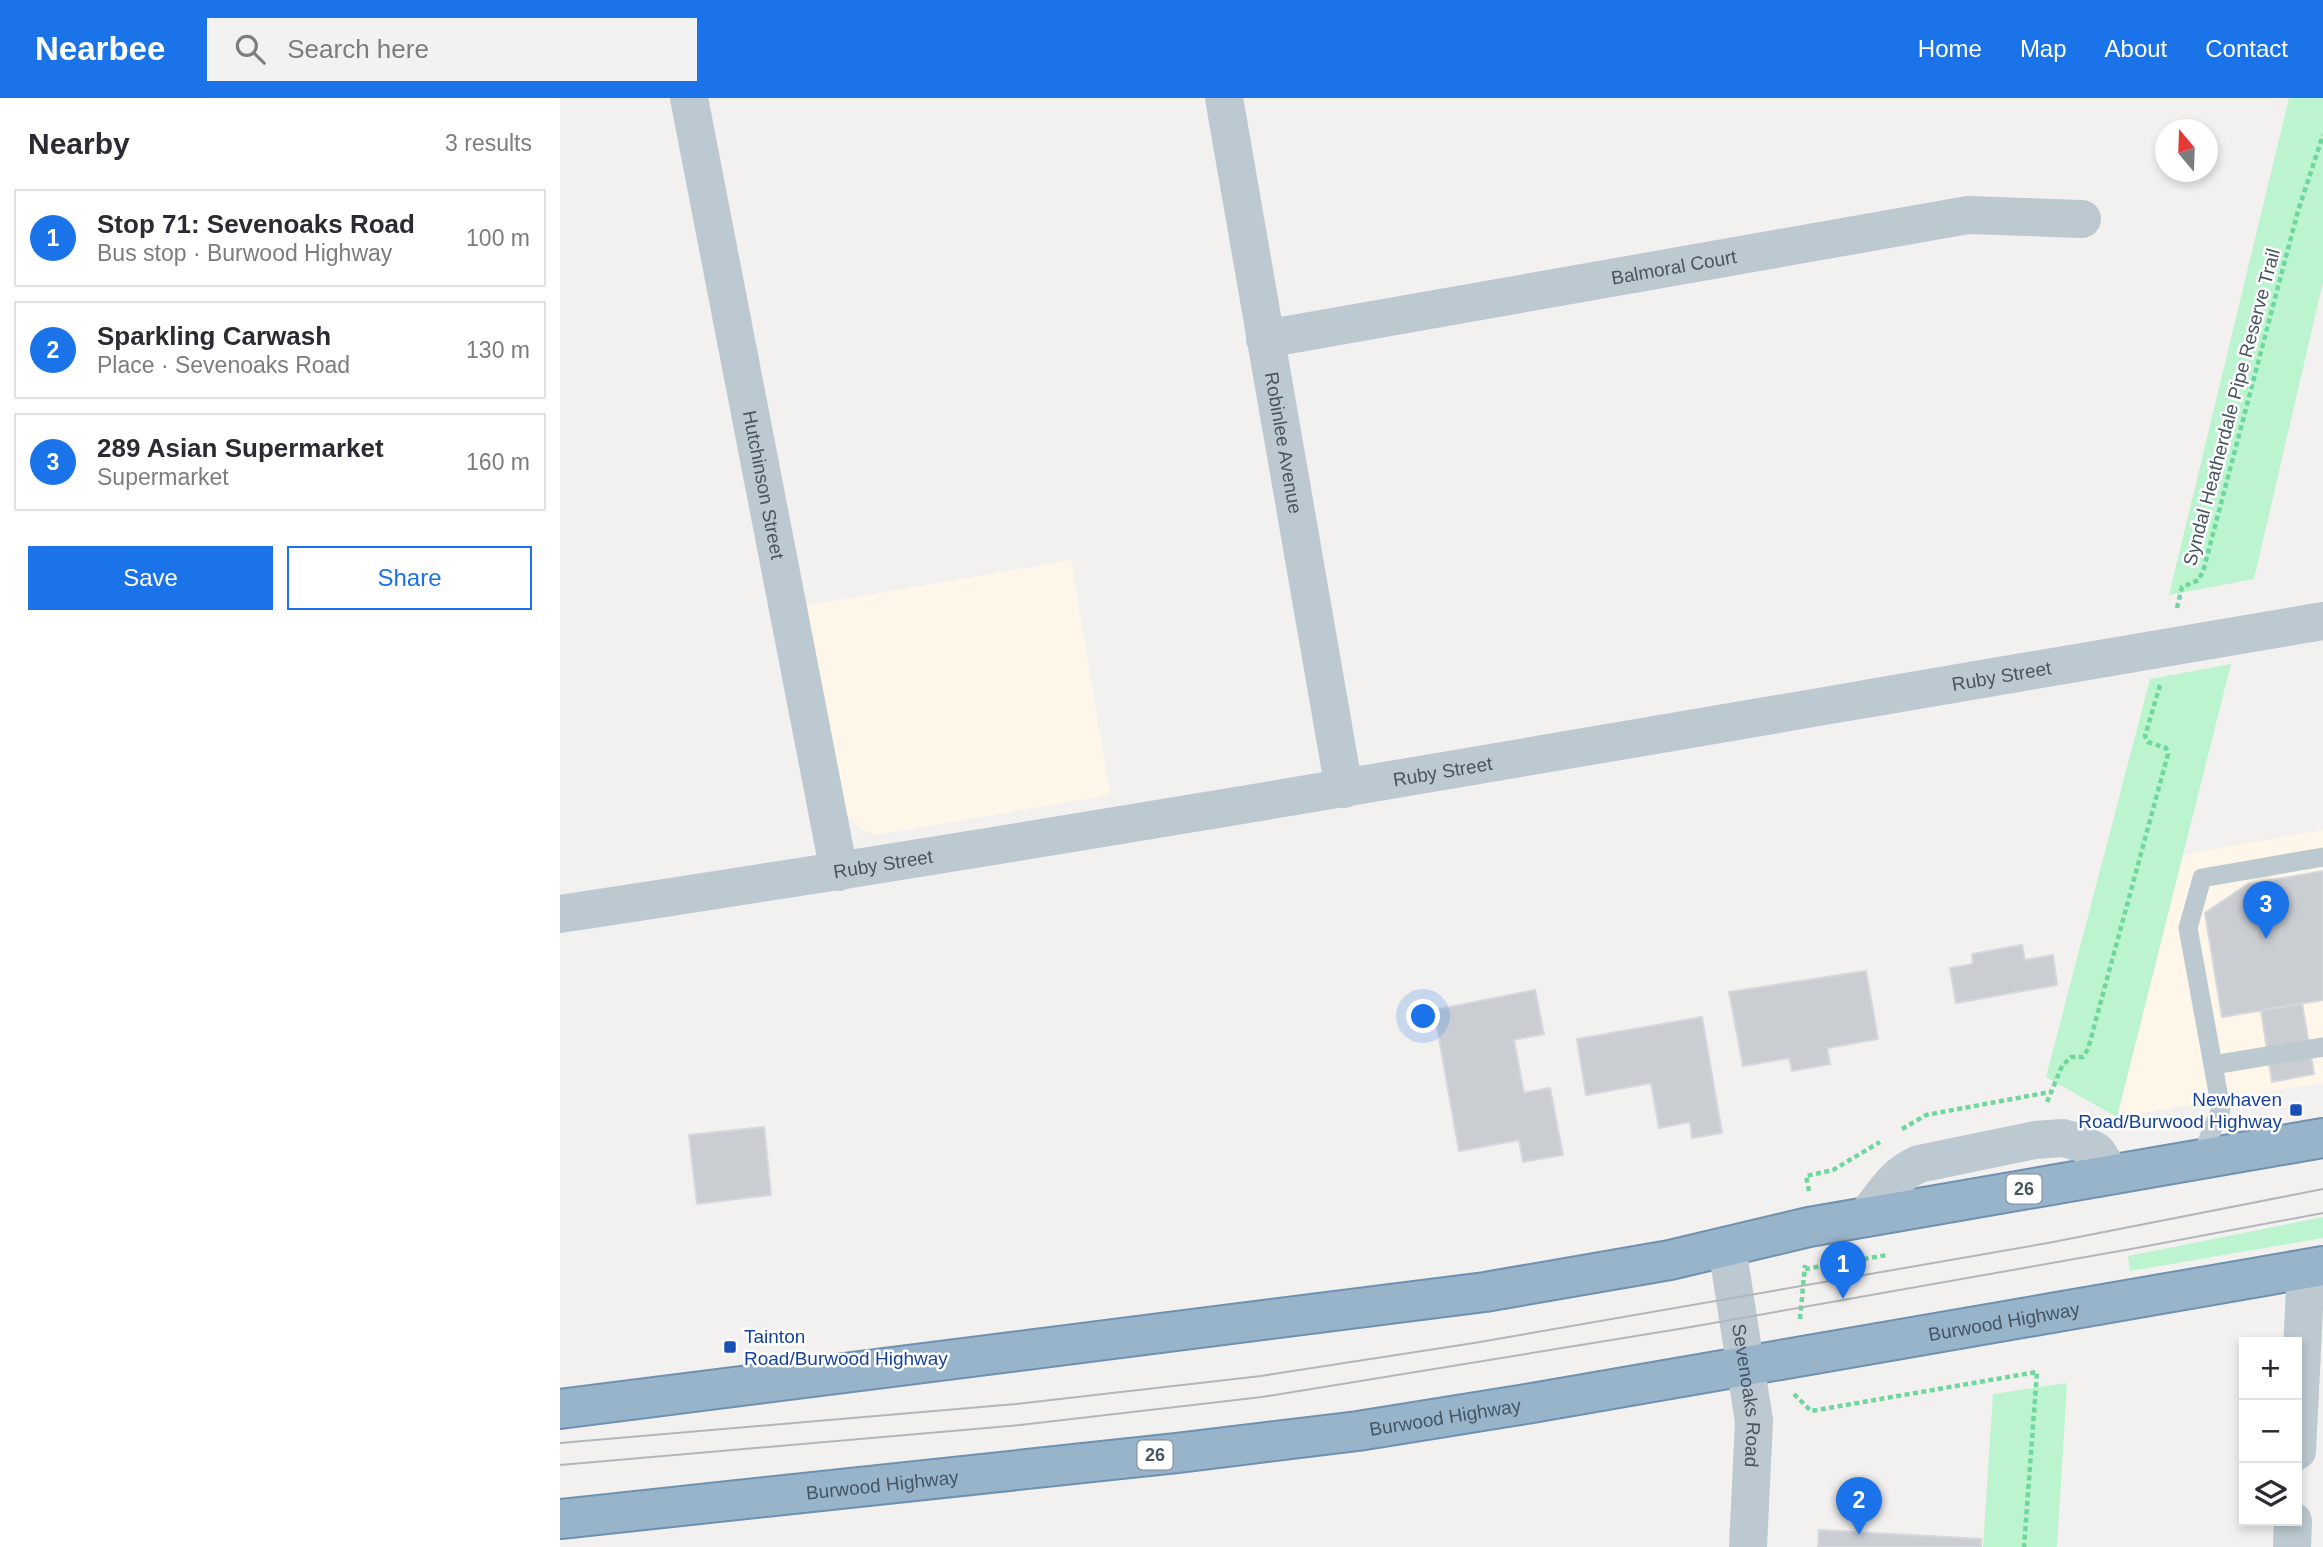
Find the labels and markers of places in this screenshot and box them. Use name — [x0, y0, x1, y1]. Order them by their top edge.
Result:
pin: 3 — [2243, 881, 2289, 939]
place label: Newhaven Road/Burwood Highway — [2078, 1089, 2282, 1132]
marker: Newhaven Road/Burwood Highway — [2288, 1102, 2304, 1118]
pin: 1 — [1820, 1241, 1866, 1299]
place label: Tainton Road/Burwood Highway — [744, 1326, 948, 1369]
marker: Tainton Road/Burwood Highway — [722, 1339, 738, 1355]
pin: 2 — [1836, 1477, 1882, 1535]

